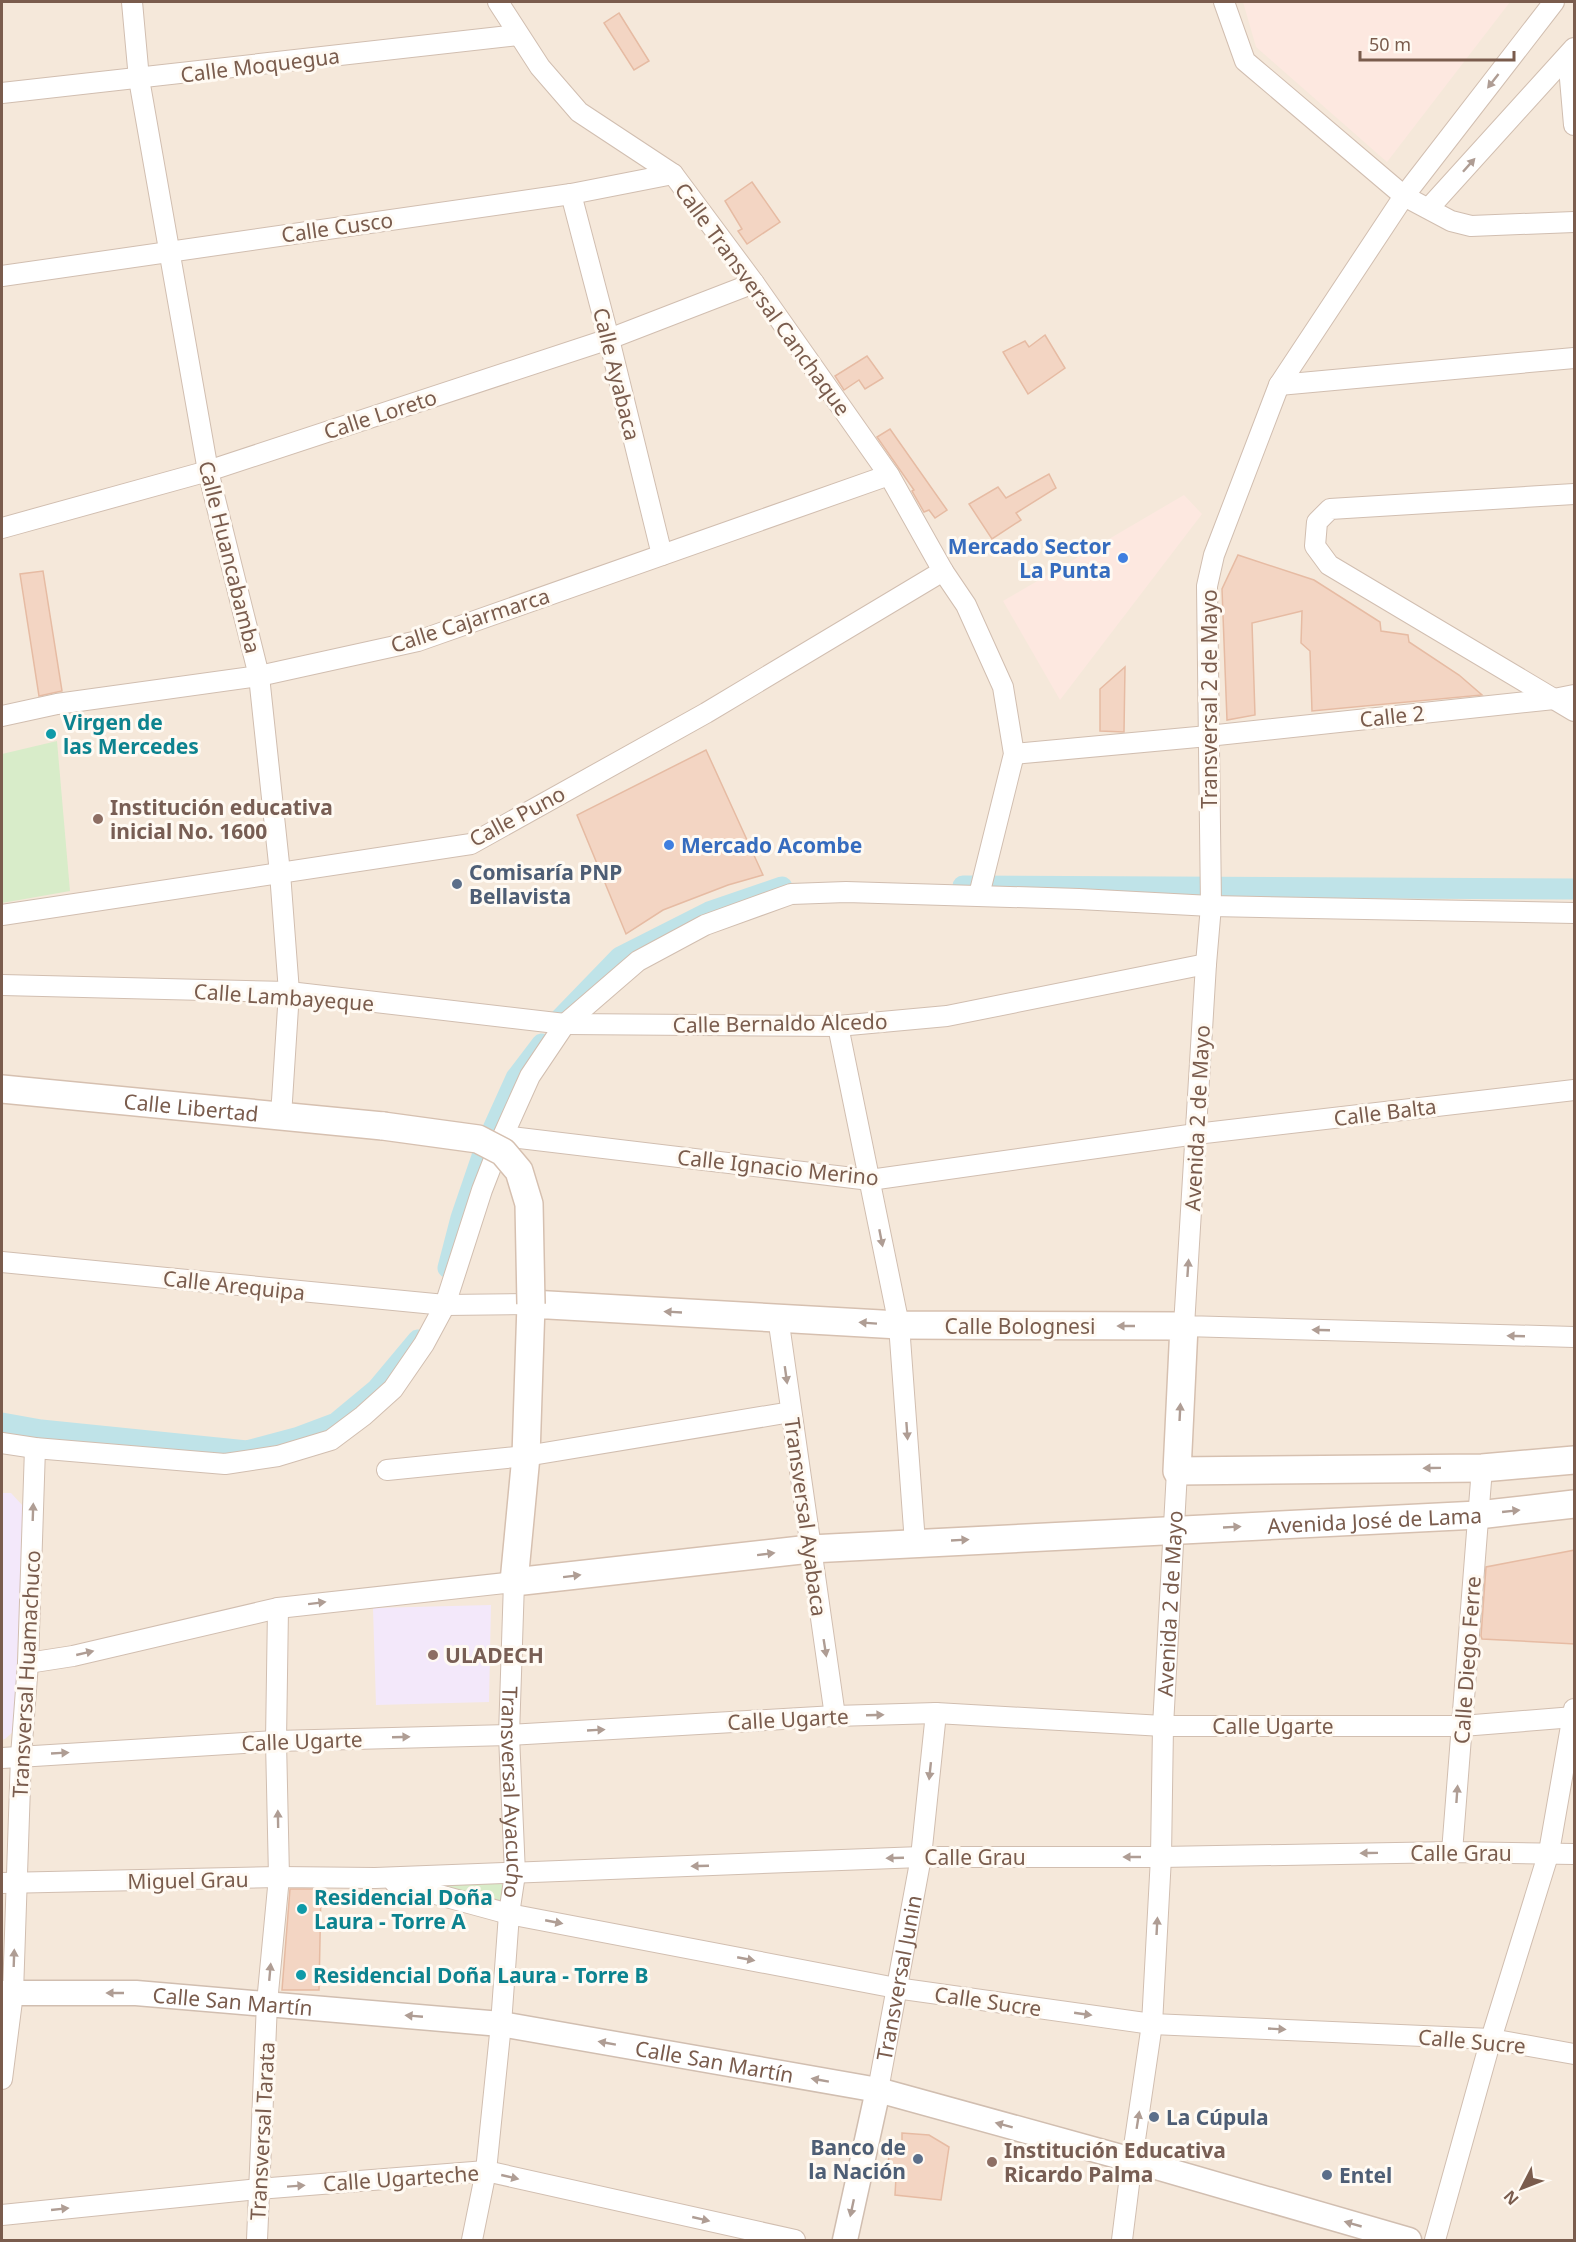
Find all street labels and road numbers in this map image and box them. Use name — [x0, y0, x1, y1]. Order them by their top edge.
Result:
street label: Calle Moquegua — [179, 41, 341, 89]
street label: Calle Transversal Canchaque — [669, 177, 857, 421]
street label: Calle Cusco — [279, 205, 395, 249]
street label: Calle Ayabaca — [587, 305, 647, 443]
street label: Calle Loreto — [320, 383, 440, 445]
street label: Calle Huancabamba — [193, 458, 267, 656]
street label: Calle Cajarmarca — [387, 581, 553, 659]
street label: Transversal 2 de Mayo — [1195, 589, 1223, 809]
street label: Calle 2 — [1358, 699, 1426, 733]
street label: Calle Puno — [464, 779, 570, 853]
street label: Calle Lambayeque — [193, 977, 375, 1017]
street label: Calle Bernaldo Alcedo — [672, 1007, 888, 1039]
street label: Avenida 2 de Mayo — [1178, 1024, 1216, 1212]
street label: Calle Libertad — [122, 1087, 260, 1128]
street label: Calle Balta — [1332, 1092, 1438, 1132]
street label: Calle Ignacio Merino — [676, 1143, 880, 1191]
street label: Calle Arequipa — [162, 1264, 306, 1306]
street label: Calle Bolognesi — [945, 1312, 1095, 1340]
street label: Transversal Ayabaca — [778, 1416, 834, 1618]
street label: Avenida José de Lama — [1267, 1501, 1483, 1540]
street label: Avenida 2 de Mayo — [1151, 1510, 1189, 1697]
street label: Transversal Huamachuco — [6, 1549, 46, 1799]
street label: Calle Diego Ferre — [1447, 1575, 1487, 1745]
street label: Transversal Ayacucho — [495, 1686, 529, 1900]
street label: Calle Ugarte — [727, 1702, 849, 1736]
street label: Calle Ugarte — [1212, 1712, 1334, 1740]
street label: Calle Ugarte — [241, 1725, 363, 1757]
street label: Calle Grau — [1410, 1839, 1512, 1867]
street label: Calle Grau — [924, 1843, 1026, 1871]
street label: Miguel Grau — [127, 1865, 249, 1895]
street label: Transversal Junin — [870, 1893, 928, 2063]
street label: Calle San Martín — [151, 1980, 314, 2022]
street label: Calle Sucre — [933, 1980, 1043, 2022]
street label: Calle Sucre — [1417, 2022, 1527, 2060]
street label: Calle San Martín — [633, 2034, 796, 2089]
street label: Transversal Tarata — [243, 2041, 281, 2221]
street label: Calle Ugarteche — [322, 2159, 480, 2197]

